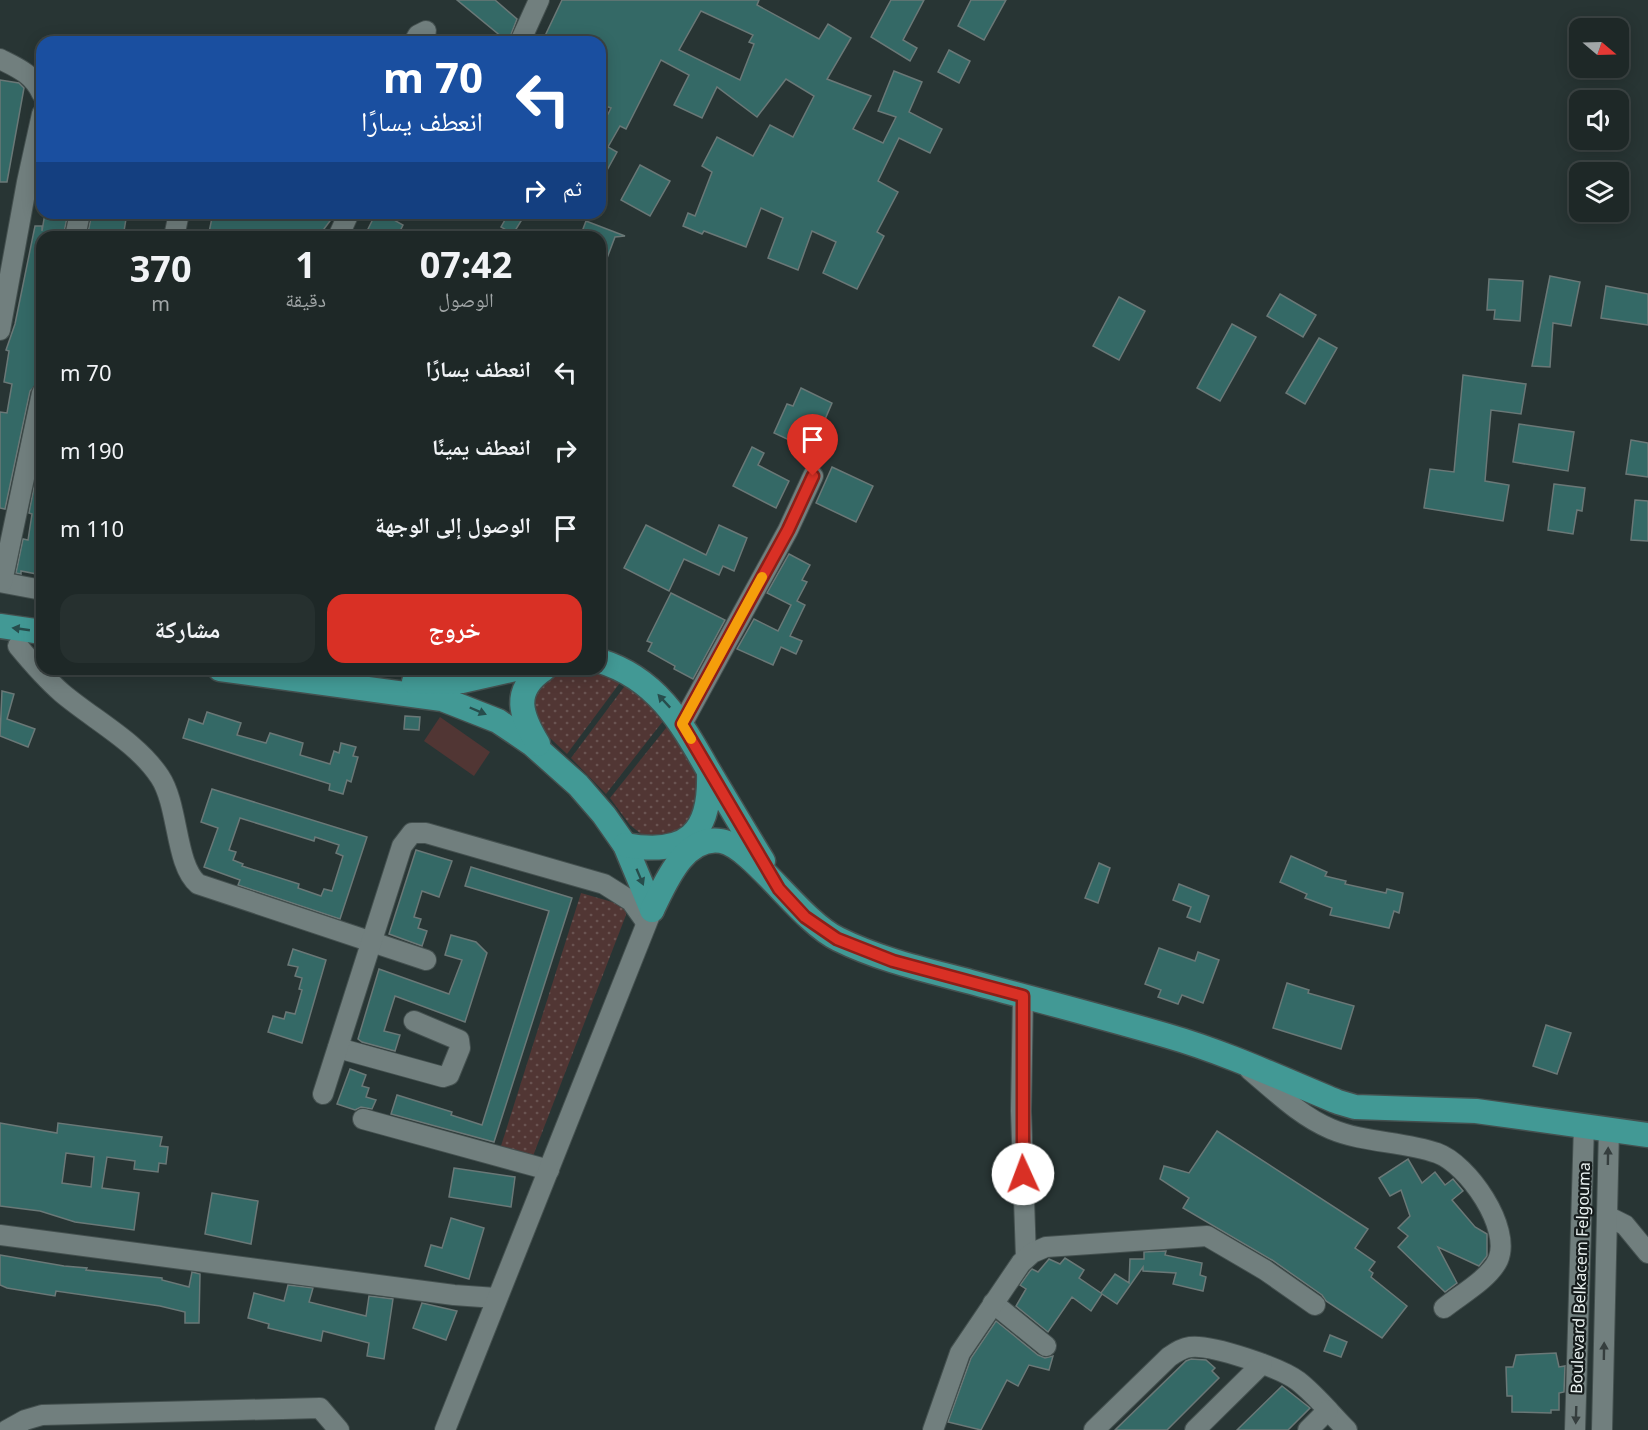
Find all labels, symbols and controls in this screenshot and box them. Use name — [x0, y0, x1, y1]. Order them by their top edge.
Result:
north arrow — [1569, 18, 1629, 78]
map controls — [1569, 18, 1629, 222]
text: 70 m — [383, 48, 483, 105]
icon: left — [504, 60, 582, 138]
button: sound — [1569, 90, 1629, 150]
text: انعطف يسارًا — [361, 102, 483, 139]
button: layers — [1569, 162, 1629, 222]
text: ثم — [563, 172, 582, 202]
icon: right — [518, 174, 551, 207]
text: 1 — [295, 240, 316, 289]
text: 07:42 — [420, 240, 512, 289]
text: 370 — [130, 244, 192, 293]
text: دقيقة — [285, 286, 326, 313]
text: الوصول — [438, 286, 494, 313]
text: m — [151, 290, 170, 317]
text: انعطف يسارًا — [426, 353, 531, 383]
icon: left — [549, 356, 582, 389]
text: 70 m — [60, 357, 111, 387]
pin — [787, 414, 838, 476]
icon: arrive — [796, 423, 829, 456]
text: انعطف يمينًا — [432, 431, 531, 461]
icon: right — [549, 434, 582, 467]
text: 190 m — [60, 435, 124, 465]
text: الوصول إلى الوجهة — [375, 509, 531, 539]
icon: arrive — [549, 512, 582, 545]
text: 110 m — [60, 513, 124, 543]
button: مشاركة — [60, 594, 315, 663]
button: خروج — [327, 594, 582, 663]
one-way arrow — [11, 625, 30, 634]
one-way arrow — [657, 695, 671, 709]
one-way arrow — [469, 707, 487, 717]
one-way arrow — [635, 869, 645, 887]
position arrow — [991, 1142, 1055, 1206]
one-way arrow — [1604, 1146, 1613, 1165]
street label: Boulevard Belkacem Felgouma — [1565, 1162, 1595, 1394]
one-way arrow — [1600, 1341, 1609, 1360]
one-way arrow — [1571, 1405, 1580, 1424]

